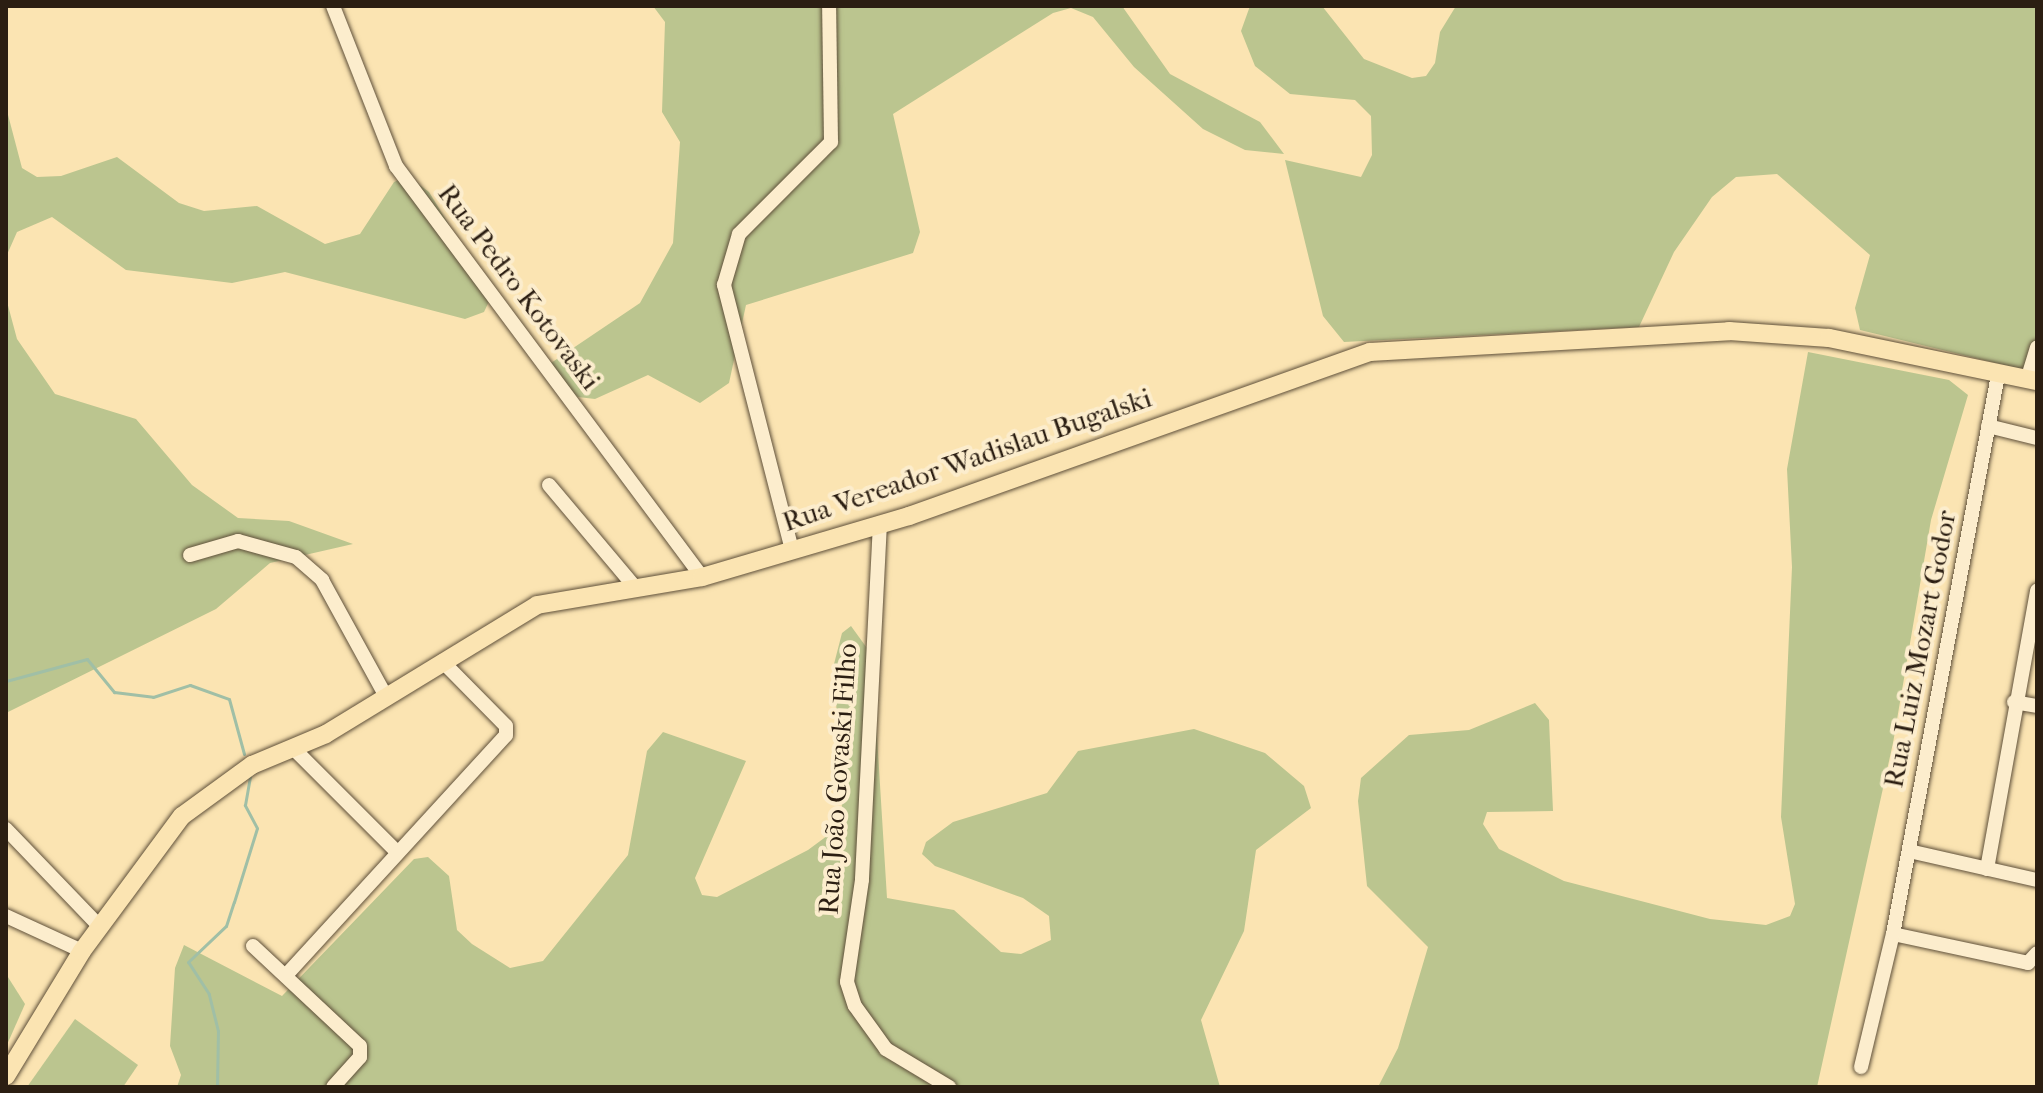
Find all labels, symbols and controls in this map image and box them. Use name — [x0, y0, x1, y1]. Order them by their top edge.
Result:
street label: Rua Pedro Kotovaski — [431, 177, 607, 397]
street label: Rua Vereador Wadislau Bugalski — [778, 381, 1156, 539]
street label: Rua Luiz Mozart Godor — [1877, 507, 1963, 791]
street label: Rua João Govaski Filho — [812, 642, 864, 916]

